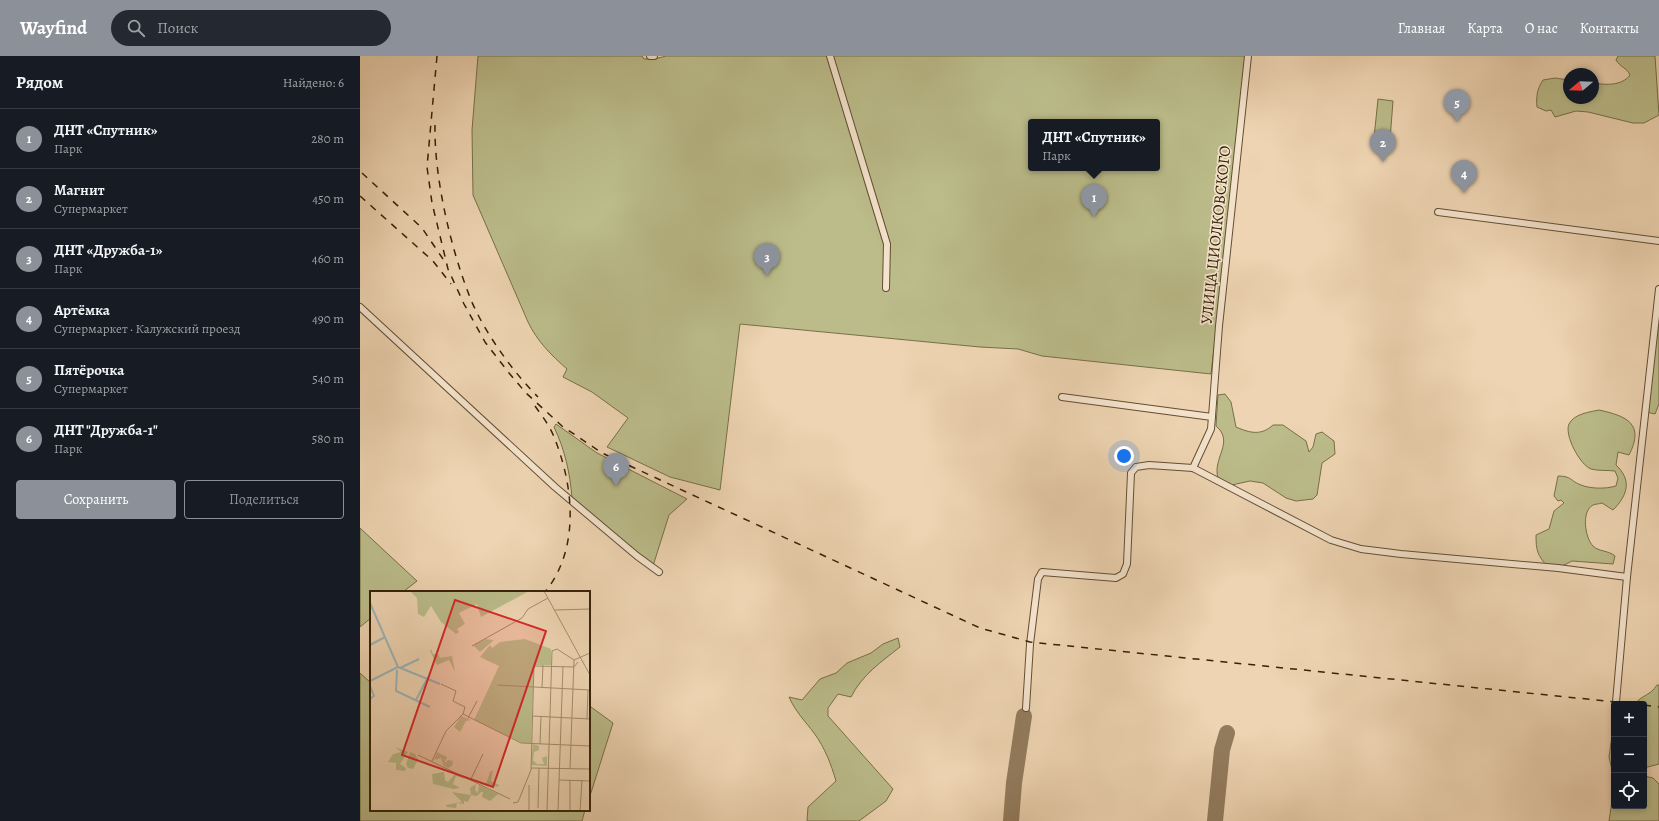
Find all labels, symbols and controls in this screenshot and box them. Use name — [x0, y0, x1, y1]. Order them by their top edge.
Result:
search box — [111, 10, 391, 46]
text: Wayfind — [20, 15, 87, 41]
icon: search — [125, 17, 147, 39]
text: Поиск — [157, 18, 198, 38]
text: Главная — [1398, 19, 1445, 38]
text: Карта — [1467, 19, 1503, 38]
text: О нас — [1525, 19, 1558, 38]
text: Контакты — [1580, 19, 1639, 38]
north arrow — [1563, 68, 1599, 104]
text: Рядом — [16, 71, 63, 94]
text: Найдено: 6 — [283, 74, 344, 91]
pin: 5 — [1444, 89, 1470, 122]
popup — [1028, 119, 1160, 171]
text: ДНТ «Спутник» — [54, 120, 157, 140]
text: ДНТ «Спутник» — [1042, 127, 1146, 147]
pin: 2 — [1370, 129, 1396, 162]
text: 1 — [27, 130, 31, 147]
text: 280 m — [311, 130, 344, 147]
text: Парк — [54, 140, 83, 157]
street label: УЛИЦА ЦИОЛКОВСКОГО — [1196, 145, 1236, 325]
text: Парк — [1042, 147, 1071, 164]
pin: 4 — [1451, 160, 1477, 193]
text: Магнит — [54, 180, 105, 200]
pin: 1 — [1081, 184, 1107, 217]
text: 2 — [26, 190, 32, 207]
text: 450 m — [312, 190, 344, 207]
text: Супермаркет — [54, 200, 128, 217]
text: ДНТ «Дружба-1» — [54, 240, 162, 260]
pin: 3 — [754, 243, 780, 276]
text: 3 — [26, 250, 32, 267]
text: 460 m — [312, 250, 344, 267]
text: Парк — [54, 260, 83, 277]
text: Артёмка — [54, 300, 110, 320]
text: 4 — [26, 310, 32, 327]
text: 490 m — [312, 310, 344, 327]
text: Супермаркет · Калужский проезд — [54, 320, 240, 337]
text: Пятёрочка — [54, 360, 124, 380]
text: 5 — [26, 370, 32, 387]
text: 540 m — [312, 370, 344, 387]
text: Супермаркет — [54, 380, 128, 397]
text: ДНТ "Дружба-1" — [54, 420, 158, 440]
text: 6 — [26, 430, 32, 447]
text: 580 m — [312, 430, 344, 447]
text: Парк — [54, 440, 83, 457]
your location — [1114, 446, 1134, 466]
pin: 6 — [603, 453, 629, 486]
button: Сохранить — [16, 480, 176, 519]
button: Поделиться — [184, 480, 344, 519]
inset map — [370, 591, 590, 811]
map controls — [1611, 701, 1647, 809]
button: + — [1611, 701, 1647, 737]
button: − — [1611, 737, 1647, 773]
button: locate — [1611, 773, 1647, 809]

